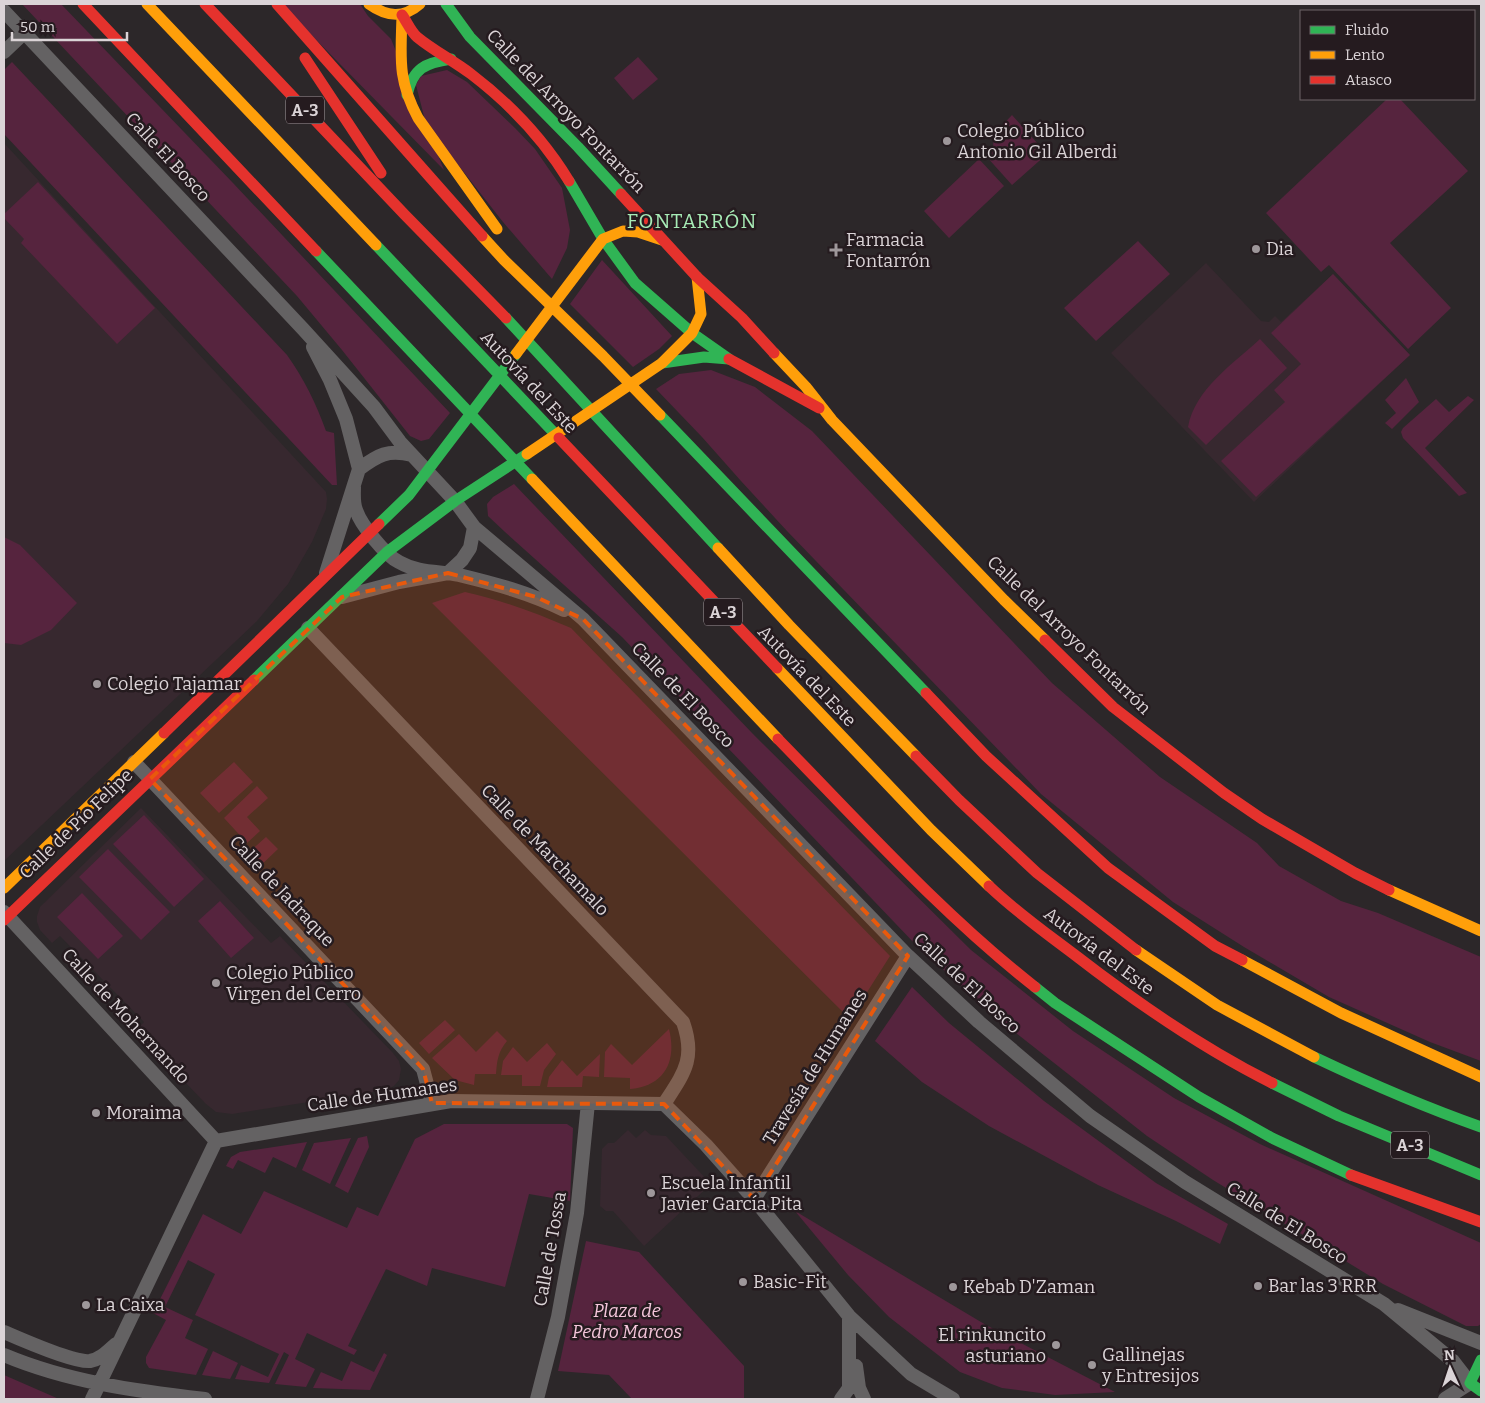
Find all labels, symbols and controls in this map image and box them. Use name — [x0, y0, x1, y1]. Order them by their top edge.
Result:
scale bar — [12, 10, 128, 42]
legend — [1300, 10, 1475, 100]
text: 50 m — [20, 18, 56, 36]
text: Fluido — [1345, 21, 1389, 39]
street label: Calle del Arroyo Fontarrón — [482, 25, 650, 198]
text: Lento — [1345, 46, 1385, 64]
text: Atasco — [1345, 71, 1392, 89]
road number: A-3 — [286, 96, 324, 124]
street label: Calle El Bosco — [121, 108, 215, 206]
place label: Colegio Público Antonio Gil Alberdi — [957, 120, 1117, 163]
marker: Colegio Público Antonio Gil Alberdi — [941, 135, 953, 147]
district label: FONTARRÓN — [627, 209, 757, 233]
place label: Farmacia Fontarrón — [846, 229, 931, 272]
place label: Dia — [1266, 238, 1294, 260]
marker: Dia — [1250, 243, 1262, 255]
marker: Farmacia Fontarrón — [830, 244, 842, 256]
street label: Autovía del Este — [476, 326, 582, 438]
street label: Calle del Arroyo Fontarrón — [983, 551, 1156, 719]
road number: A-3 — [704, 598, 742, 626]
street label: Autovía del Este — [753, 621, 861, 731]
street label: Calle de El Bosco — [627, 638, 739, 752]
place label: Colegio Tajamar — [107, 673, 242, 695]
marker: Colegio Tajamar — [91, 678, 103, 690]
street label: Calle de Pío Felipe — [15, 764, 137, 884]
street label: Calle de Marchamalo — [476, 780, 614, 920]
street label: Calle de Jadraque — [225, 831, 339, 951]
street label: Autovía del Este — [1039, 902, 1159, 1000]
street label: Calle de El Bosco — [909, 928, 1025, 1038]
street label: Calle de Mohernando — [57, 944, 195, 1088]
place label: Colegio Público Virgen del Cerro — [226, 962, 361, 1005]
marker: Colegio Público Virgen del Cerro — [210, 977, 222, 989]
street label: Travesía de Humanes — [758, 985, 872, 1149]
street label: Calle de Humanes — [306, 1074, 458, 1116]
place label: Moraima — [106, 1102, 182, 1124]
marker: Moraima — [90, 1107, 102, 1119]
road number: A-3 — [1391, 1132, 1429, 1158]
place label: Escuela Infantil Javier García Pita — [660, 1172, 802, 1215]
street label: Calle de El Bosco — [1222, 1177, 1352, 1269]
marker: Escuela Infantil Javier García Pita — [645, 1187, 657, 1199]
street label: Calle de Tossa — [529, 1190, 571, 1308]
place label: Basic-Fit — [753, 1271, 827, 1293]
place label: Bar las 3 RRR — [1268, 1275, 1377, 1297]
marker: Basic-Fit — [737, 1276, 749, 1288]
place label: Kebab D'Zaman — [963, 1276, 1096, 1298]
marker: Bar las 3 RRR — [1252, 1280, 1264, 1292]
marker: Kebab D'Zaman — [947, 1281, 959, 1293]
place label: La Caixa — [96, 1294, 165, 1316]
marker: La Caixa — [80, 1299, 92, 1311]
park label: Plaza de Pedro Marcos — [572, 1300, 682, 1343]
place label: El rinkuncito asturiano — [938, 1324, 1046, 1367]
marker: El rinkuncito asturiano — [1050, 1339, 1062, 1351]
north arrow — [1425, 1343, 1475, 1393]
place label: Gallinejas y Entresijos — [1101, 1344, 1199, 1387]
text: N — [1444, 1347, 1455, 1364]
marker: Gallinejas y Entresijos — [1086, 1359, 1098, 1371]

